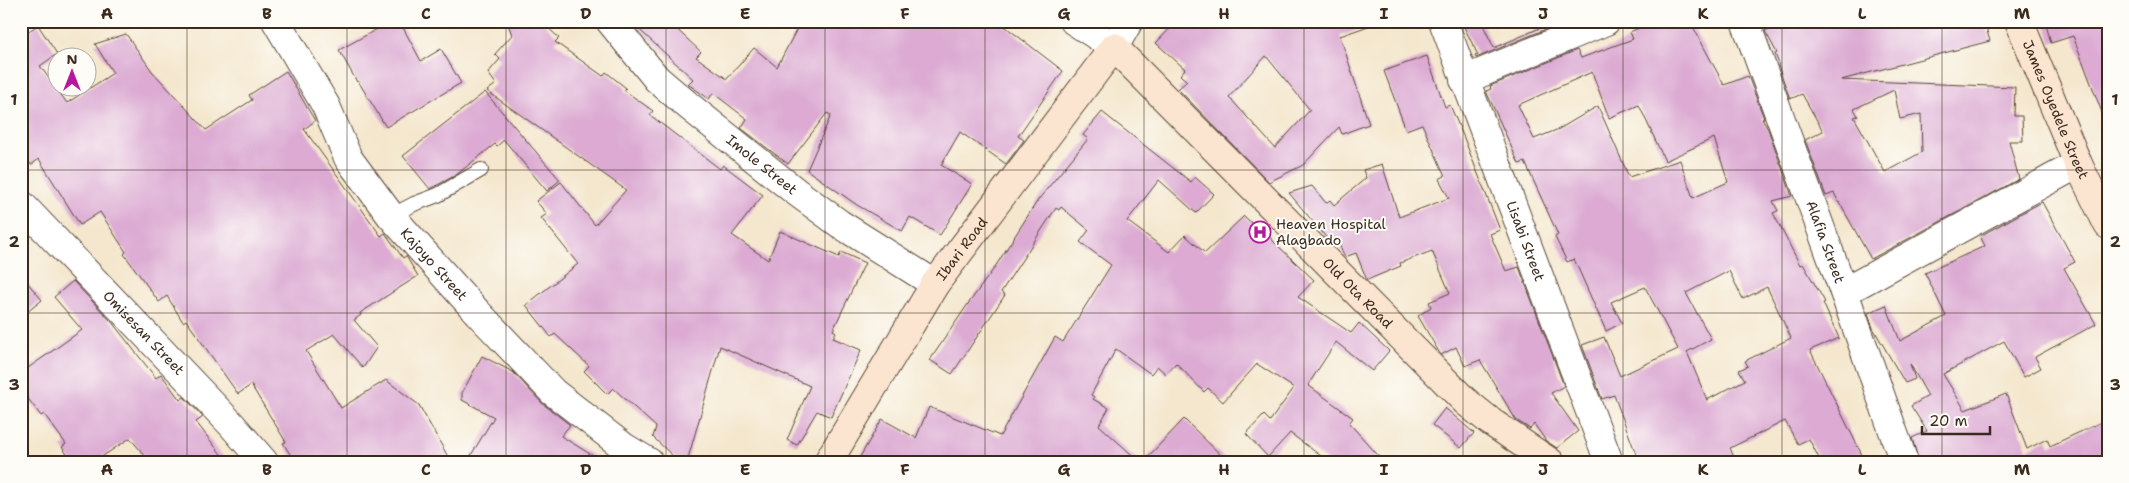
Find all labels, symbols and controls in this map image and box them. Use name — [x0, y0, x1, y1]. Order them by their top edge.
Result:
text: A — [101, 3, 113, 24]
text: B — [262, 3, 272, 24]
text: C — [421, 3, 431, 24]
text: D — [580, 3, 592, 24]
text: E — [740, 3, 750, 24]
text: F — [900, 3, 910, 24]
text: G — [1058, 3, 1071, 24]
text: H — [1218, 3, 1230, 24]
text: I — [1380, 3, 1389, 24]
text: J — [1538, 3, 1548, 24]
text: K — [1698, 3, 1709, 24]
text: L — [1858, 3, 1867, 24]
text: M — [2014, 3, 2031, 24]
street label: James Oyedele Street — [2019, 37, 2093, 182]
north arrow — [48, 48, 98, 98]
text: N — [66, 50, 78, 68]
text: 1 — [10, 89, 18, 110]
text: 1 — [2111, 89, 2119, 110]
street label: Imole Street — [723, 131, 801, 198]
street label: Lisabi Street — [1502, 198, 1549, 284]
street label: Alafia Street — [1802, 198, 1849, 286]
street label: Ibari Road — [932, 213, 991, 284]
place label: Heaven Hospital Alagbado — [1276, 215, 1387, 249]
hospital icon: Heaven Hospital Alagbado — [1248, 220, 1272, 244]
street label: Kajoyo Street — [397, 224, 472, 304]
text: 2 — [8, 231, 20, 252]
text: 2 — [2109, 231, 2121, 252]
street label: Old Ota Road — [1319, 254, 1397, 332]
street label: Omisesan Street — [99, 287, 188, 379]
text: 3 — [8, 374, 20, 395]
text: 3 — [2109, 374, 2121, 395]
scale bar — [1922, 403, 1989, 435]
text: 20 m — [1929, 411, 1968, 431]
text: A — [101, 459, 113, 480]
text: B — [262, 459, 272, 480]
text: C — [421, 459, 431, 480]
text: D — [580, 459, 592, 480]
text: E — [740, 459, 750, 480]
text: F — [900, 459, 910, 480]
text: G — [1058, 459, 1071, 480]
text: H — [1218, 459, 1230, 480]
text: I — [1380, 459, 1389, 480]
text: J — [1538, 459, 1548, 480]
text: K — [1698, 459, 1709, 480]
text: L — [1858, 459, 1867, 480]
text: M — [2014, 459, 2031, 480]

